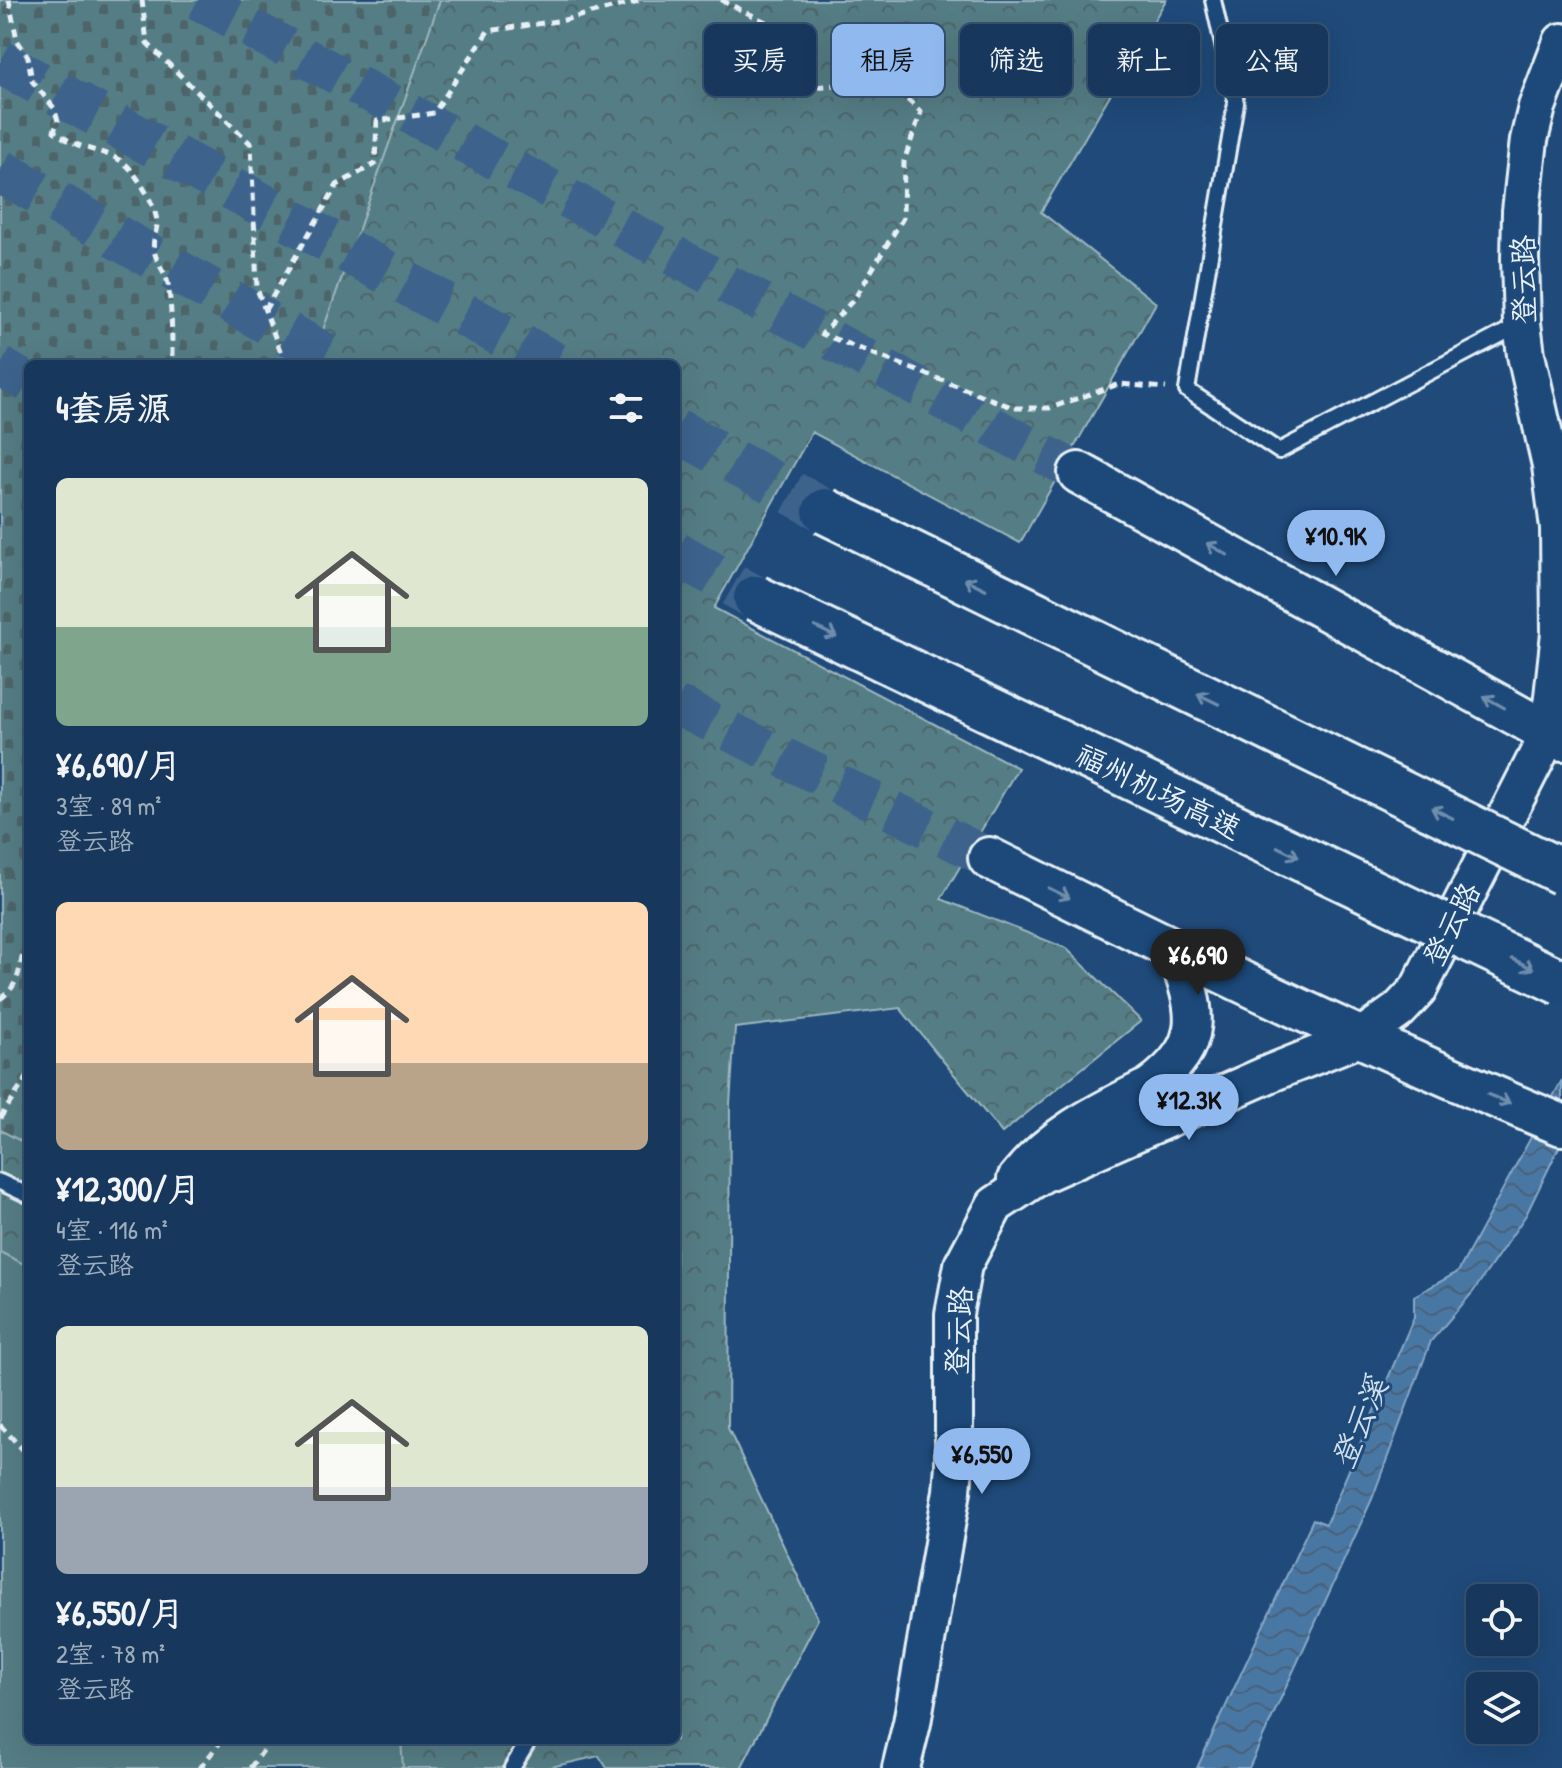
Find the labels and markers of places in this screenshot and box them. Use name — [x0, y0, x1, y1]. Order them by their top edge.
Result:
pin: ¥10.9K — [1271, 510, 1401, 578]
pin: ¥6,690 — [1133, 929, 1263, 997]
pin: ¥12.3K — [1124, 1074, 1254, 1142]
pin: ¥6,550 — [917, 1428, 1047, 1496]

